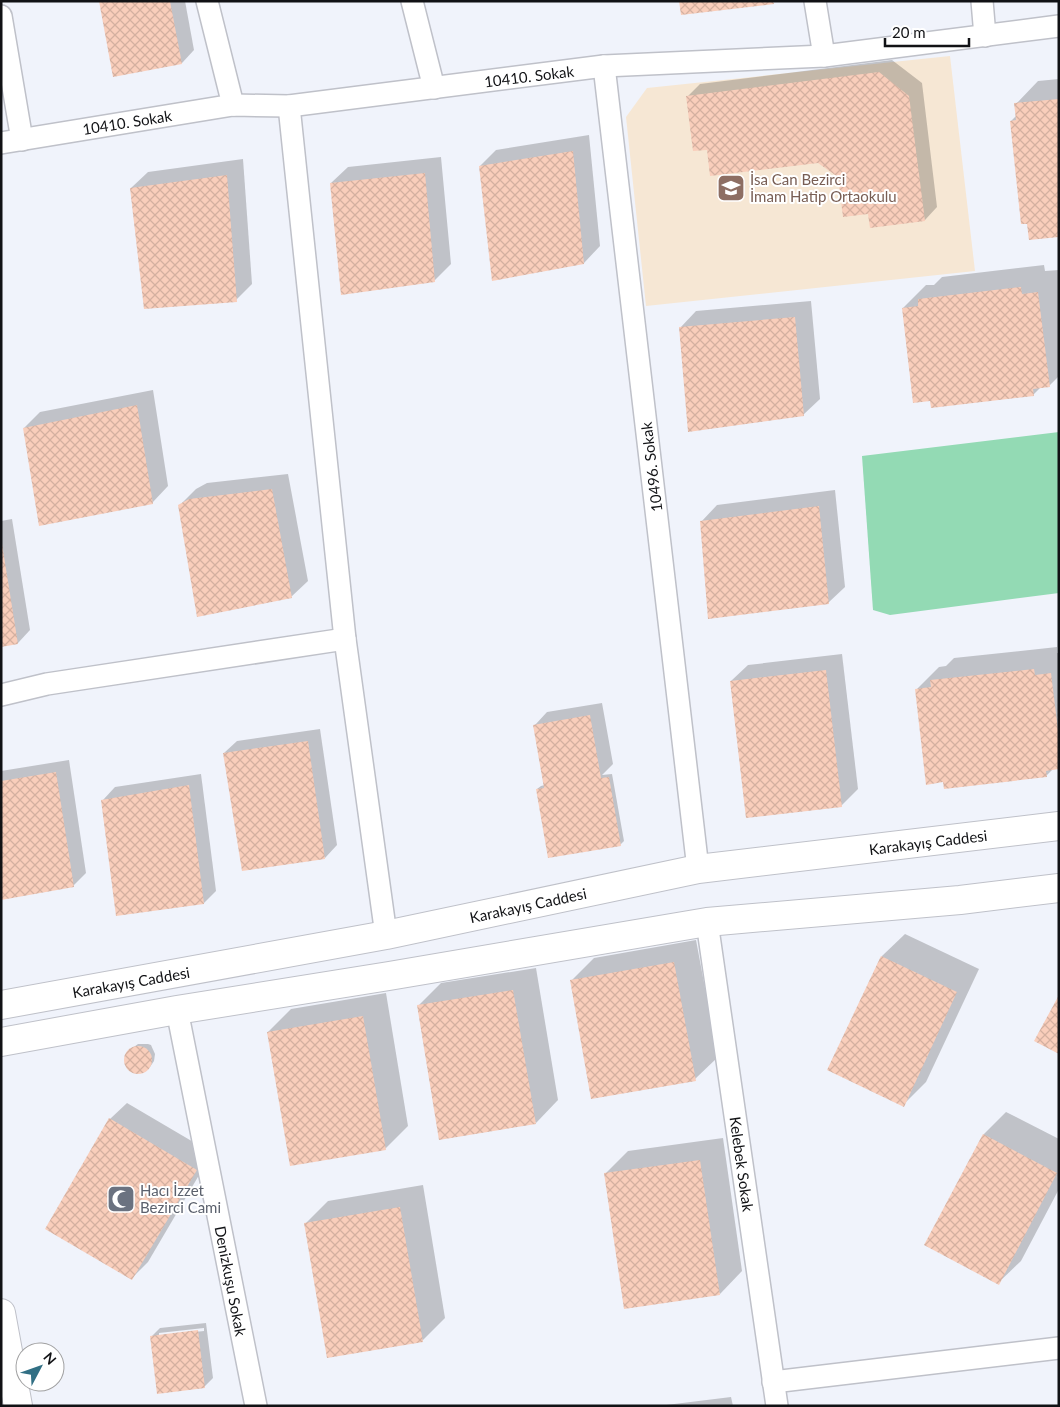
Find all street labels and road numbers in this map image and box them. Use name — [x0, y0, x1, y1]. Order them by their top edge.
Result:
street label: 10410. Sokak — [483, 62, 575, 90]
street label: 10410. Sokak — [81, 106, 173, 138]
street label: 10496. Sokak — [637, 421, 665, 513]
street label: Karakayış Caddesi — [868, 826, 988, 858]
street label: Karakayış Caddesi — [468, 884, 588, 926]
street label: Karakayış Caddesi — [71, 963, 191, 1001]
street label: Kelebek Sokak — [726, 1115, 758, 1213]
street label: Denizkuşu Sokak — [211, 1224, 251, 1338]

